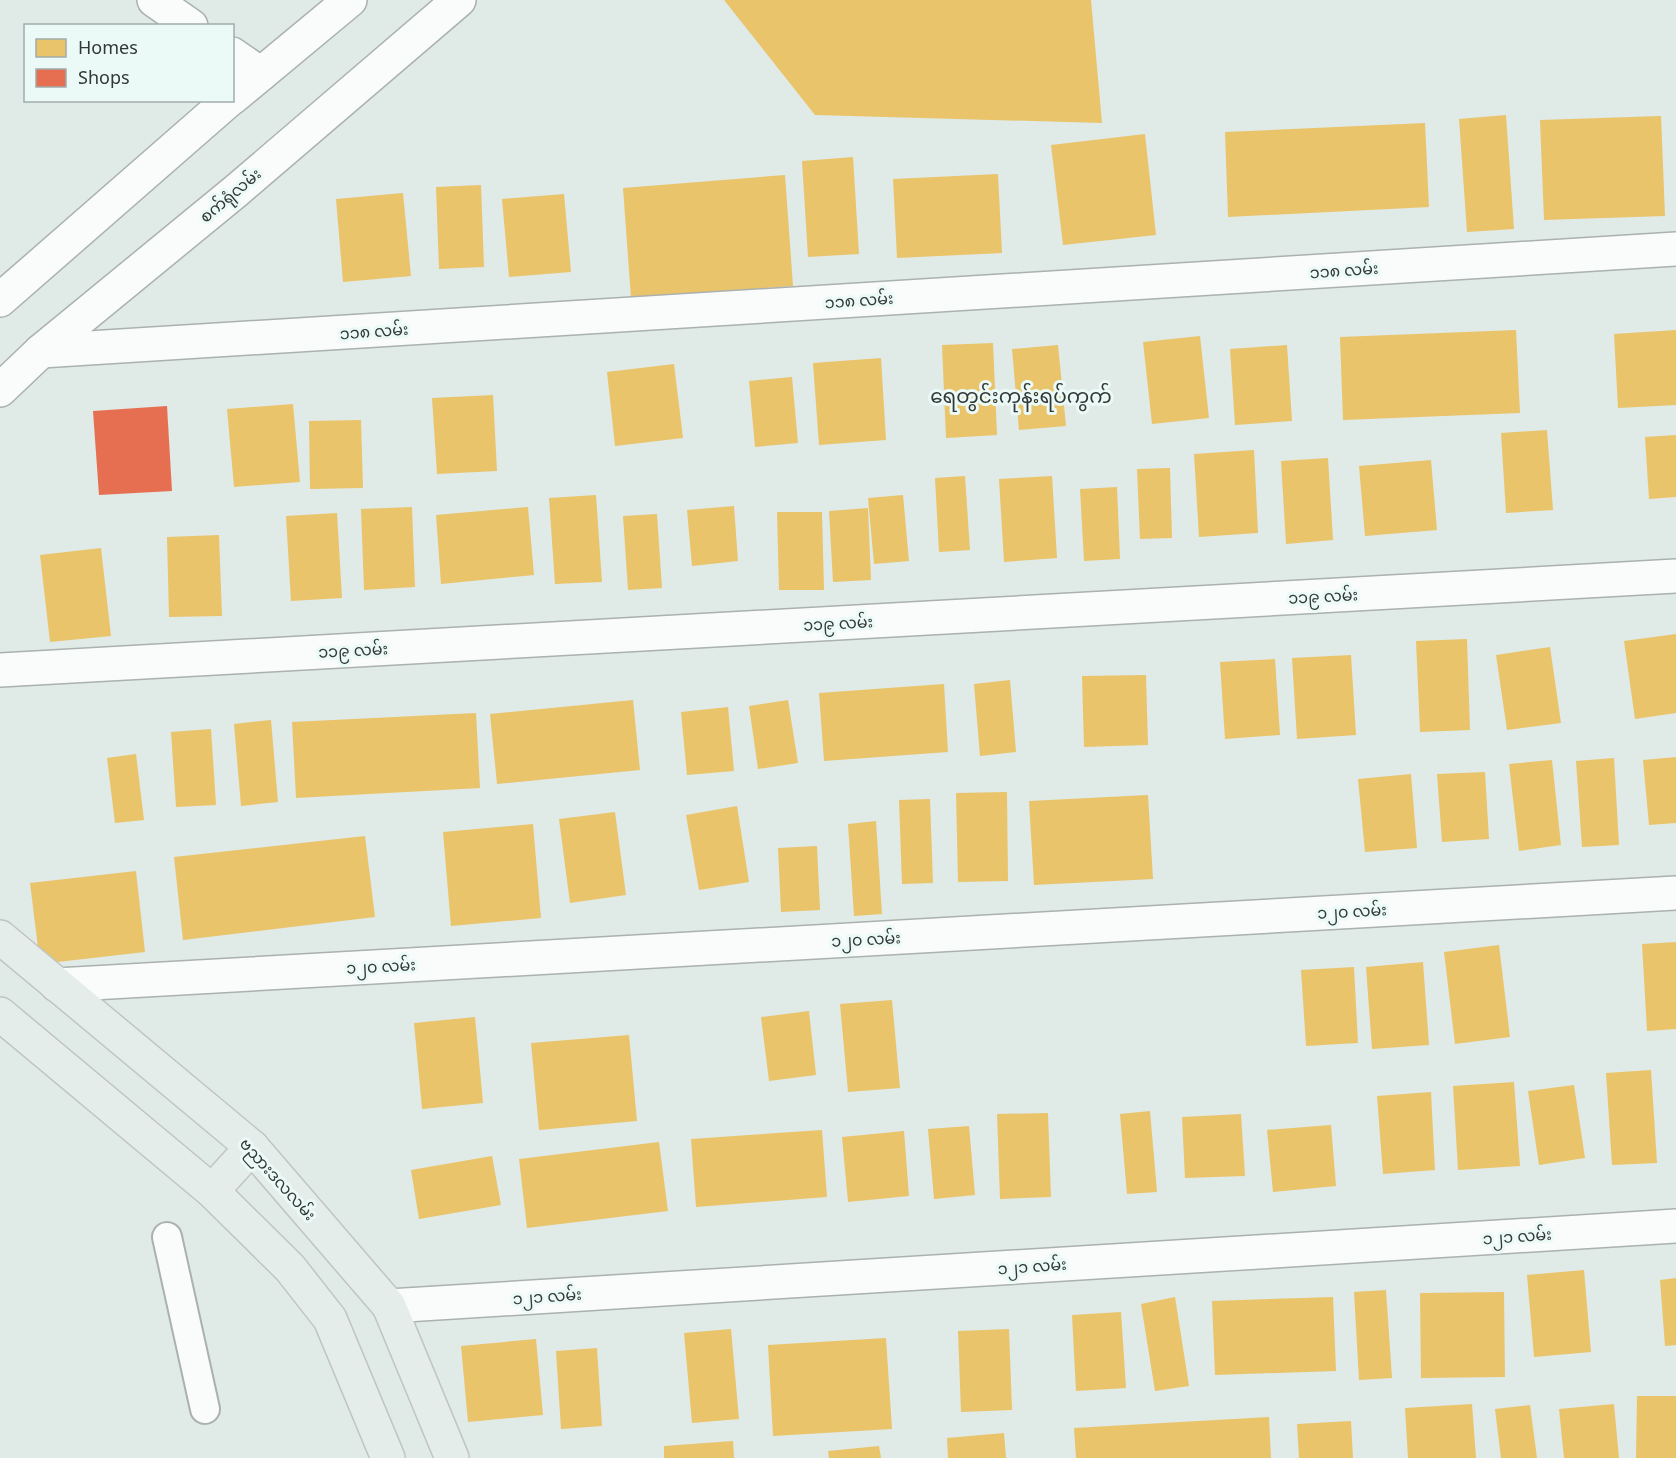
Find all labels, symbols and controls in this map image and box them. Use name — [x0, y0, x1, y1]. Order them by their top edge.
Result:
legend — [24, 24, 234, 102]
text: Homes — [78, 30, 138, 69]
text: Shops — [78, 60, 130, 99]
street label: စက်ရုံလမ်း — [192, 160, 271, 234]
street label: ၁၁၈ လမ်း — [1309, 253, 1380, 292]
street label: ၁၁၈ လမ်း — [824, 283, 895, 322]
street label: ၁၁၈ လမ်း — [339, 314, 410, 353]
district label: ရေတွင်းကုန်းရပ်ကွက် — [930, 377, 1112, 420]
street label: ၁၁၉ လမ်း — [1287, 579, 1359, 618]
street label: ၁၁၉ လမ်း — [802, 606, 874, 645]
street label: ၁၁၉ လမ်း — [317, 633, 389, 672]
street label: ၁၂၀ လမ်း — [1316, 894, 1388, 933]
street label: ၁၂၀ လမ်း — [830, 922, 902, 961]
street label: ၁၂၀ လမ်း — [345, 949, 417, 988]
street label: ဗညားဒလလမ်း — [228, 1130, 324, 1231]
street label: ၁၂၁ လမ်း — [1481, 1219, 1553, 1258]
street label: ၁၂၁ လမ်း — [996, 1249, 1068, 1288]
street label: ၁၂၁ လမ်း — [511, 1279, 583, 1318]

